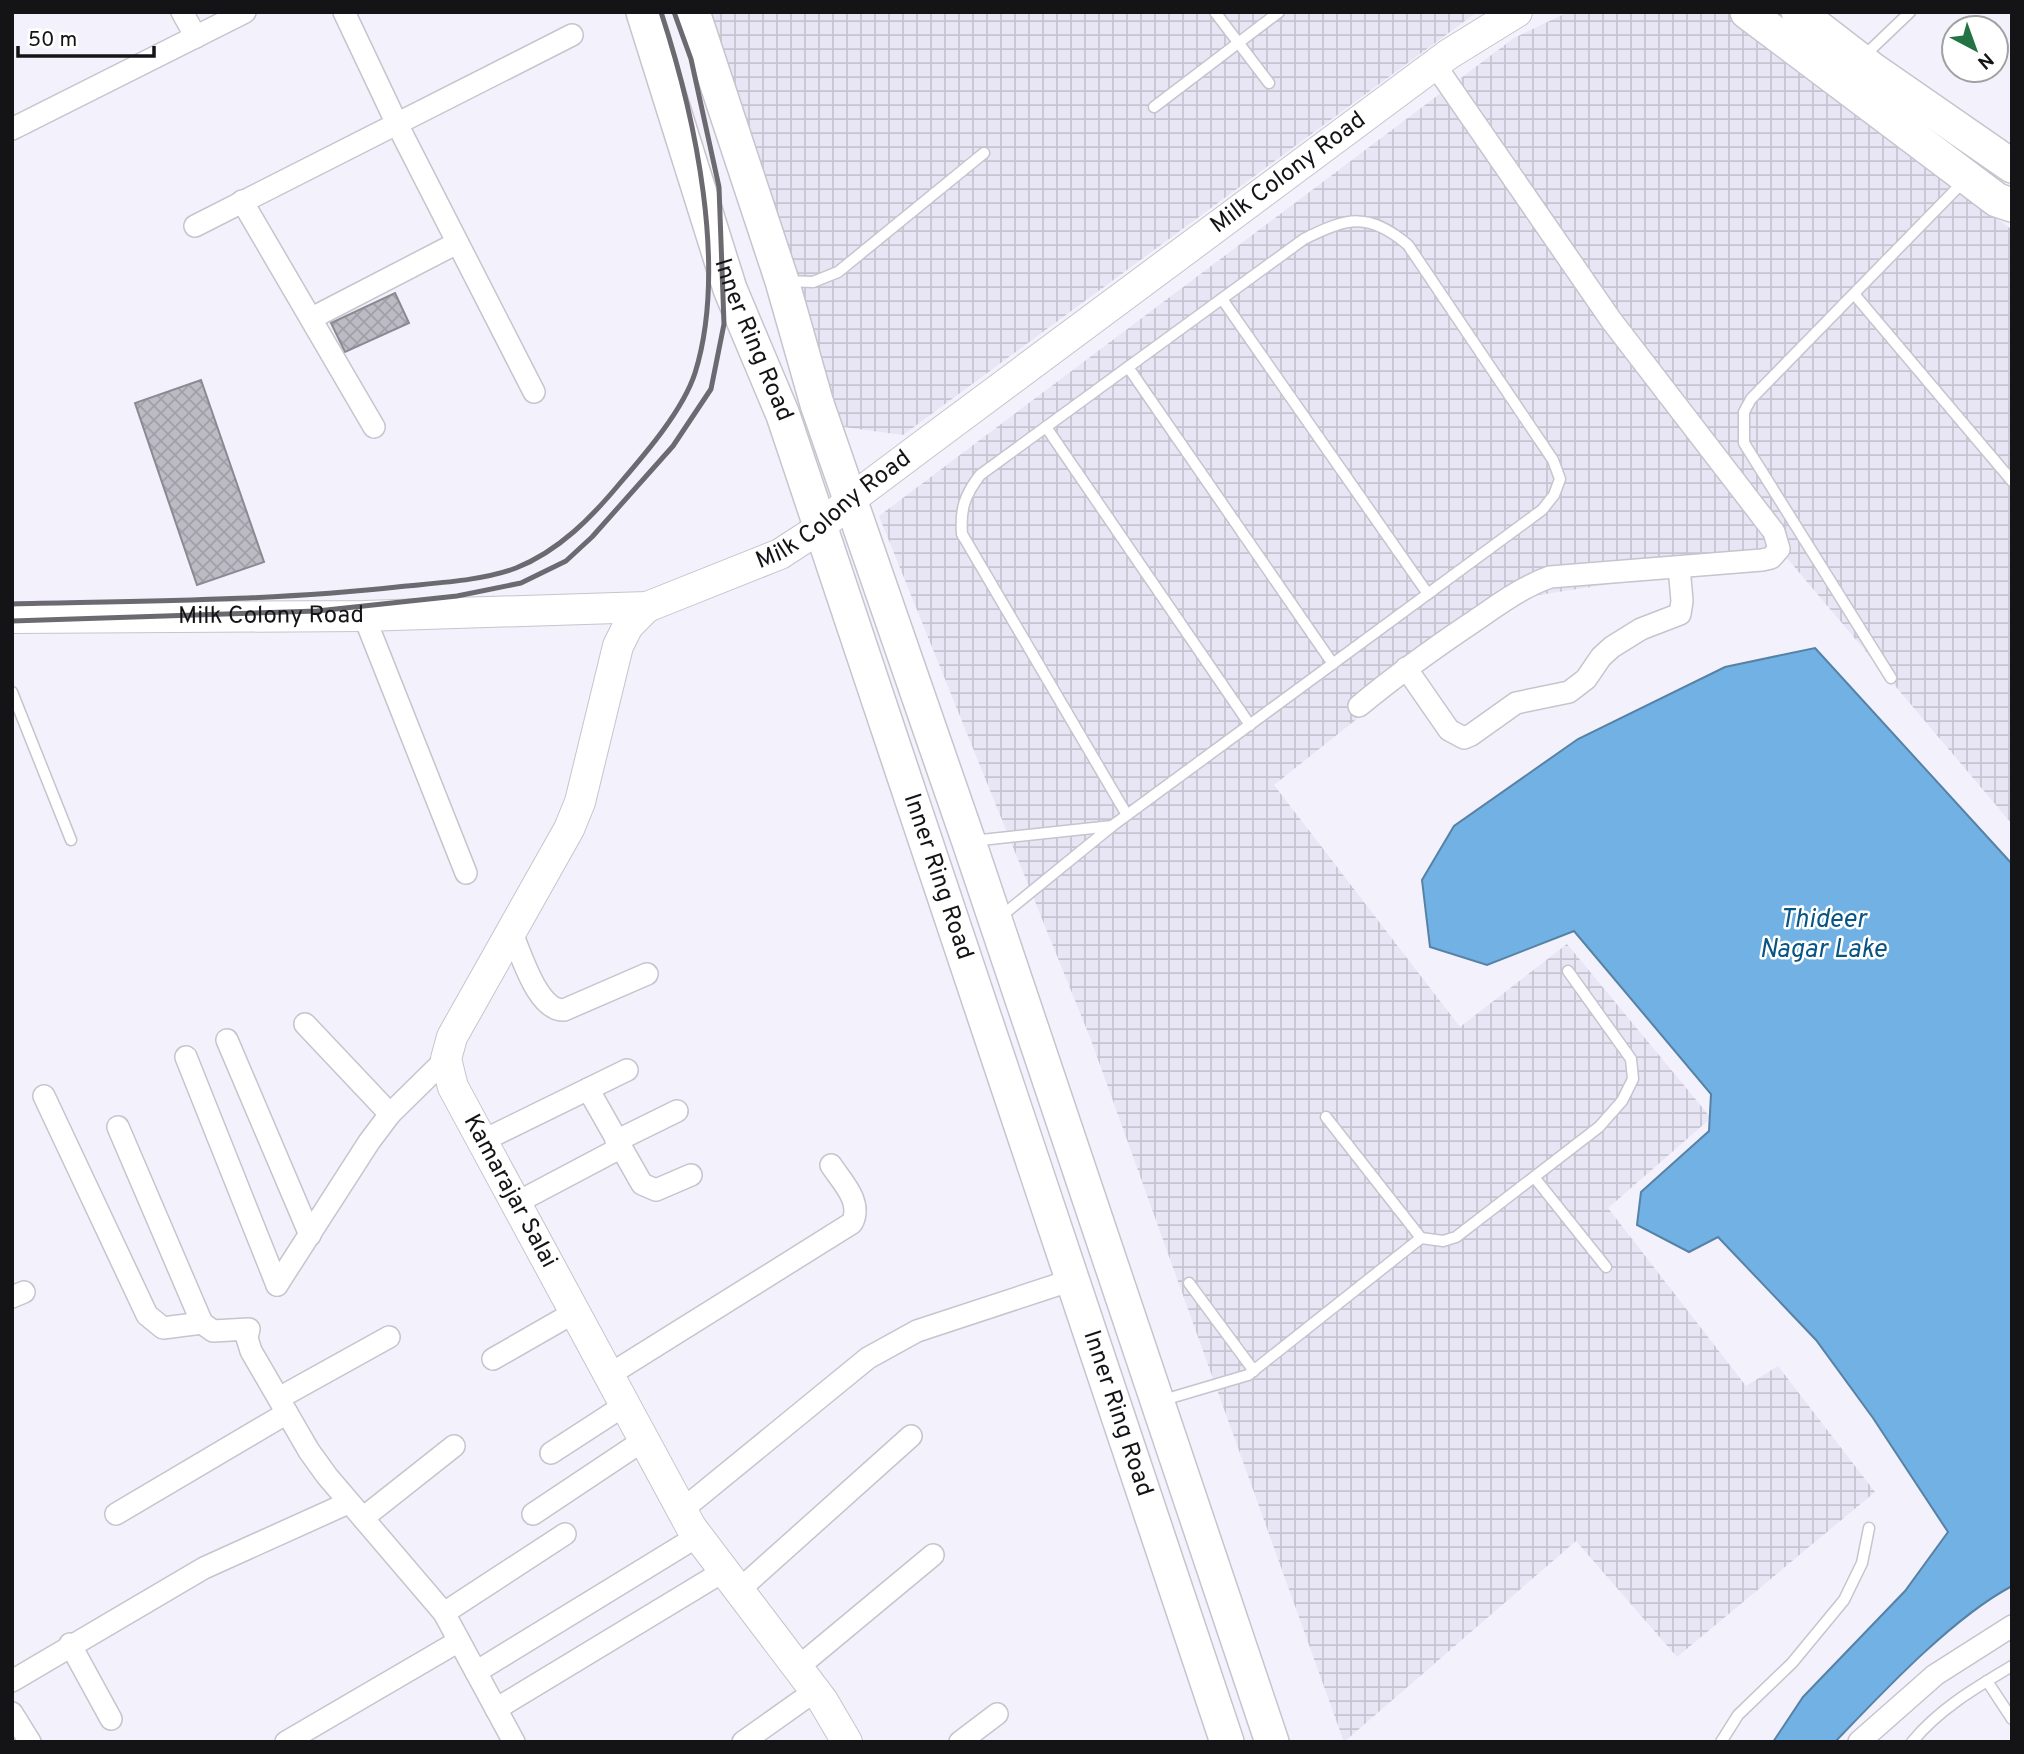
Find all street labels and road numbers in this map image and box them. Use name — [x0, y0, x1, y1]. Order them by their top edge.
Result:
street label: Milk Colony Road — [1205, 106, 1372, 241]
street label: Inner Ring Road — [706, 255, 799, 426]
street label: Milk Colony Road — [752, 444, 917, 577]
street label: Milk Colony Road — [178, 601, 364, 632]
street label: Inner Ring Road — [896, 790, 979, 964]
street label: Kamarajar Salai — [456, 1109, 563, 1273]
street label: Inner Ring Road — [1075, 1327, 1159, 1500]

